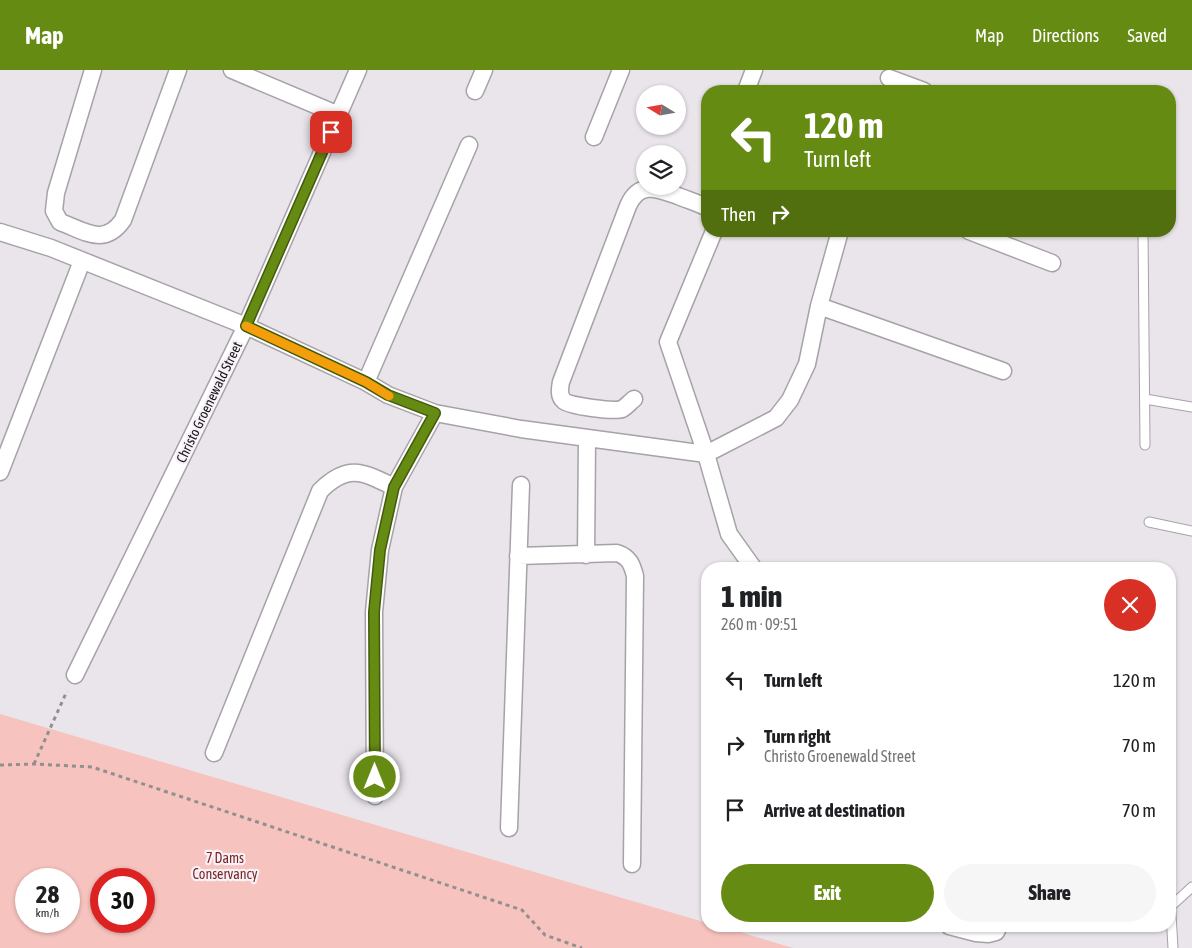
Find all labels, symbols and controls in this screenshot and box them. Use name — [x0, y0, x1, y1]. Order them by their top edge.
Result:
text: Map — [25, 22, 64, 49]
text: Map — [975, 25, 1004, 46]
text: Directions — [1032, 25, 1099, 46]
text: Saved — [1127, 25, 1167, 46]
north arrow — [636, 85, 686, 135]
map controls — [636, 85, 686, 195]
icon: left — [721, 105, 786, 170]
text: 120 m — [804, 105, 883, 145]
pin — [310, 111, 352, 153]
icon: arrive — [317, 118, 345, 146]
button: layers — [636, 145, 686, 195]
text: Turn left — [804, 146, 871, 172]
icon: right — [766, 200, 794, 228]
text: Then — [721, 203, 756, 225]
street label: Christo Groenewald Street — [173, 339, 245, 465]
text: 1 min — [721, 579, 782, 613]
button: close — [1104, 579, 1156, 631]
text: 260 m · 09:51 — [721, 615, 798, 633]
icon: left — [721, 666, 749, 694]
text: Turn left — [764, 669, 822, 691]
text: 120 m — [1113, 669, 1156, 691]
text: Turn right — [764, 725, 831, 747]
icon: right — [721, 731, 749, 759]
text: 70 m — [1122, 734, 1156, 756]
text: Christo Groenewald Street — [764, 747, 916, 765]
position arrow — [348, 750, 400, 802]
icon: arrive — [721, 796, 749, 824]
text: Arrive at destination — [764, 799, 905, 821]
text: 70 m — [1122, 799, 1156, 821]
park label: 7 Dams Conservancy — [193, 850, 258, 882]
button: Exit — [721, 864, 934, 922]
button: Share — [944, 864, 1156, 922]
speed limit sign: 30 — [90, 868, 155, 933]
text: 28 — [36, 880, 59, 908]
text: km/h — [36, 906, 59, 920]

